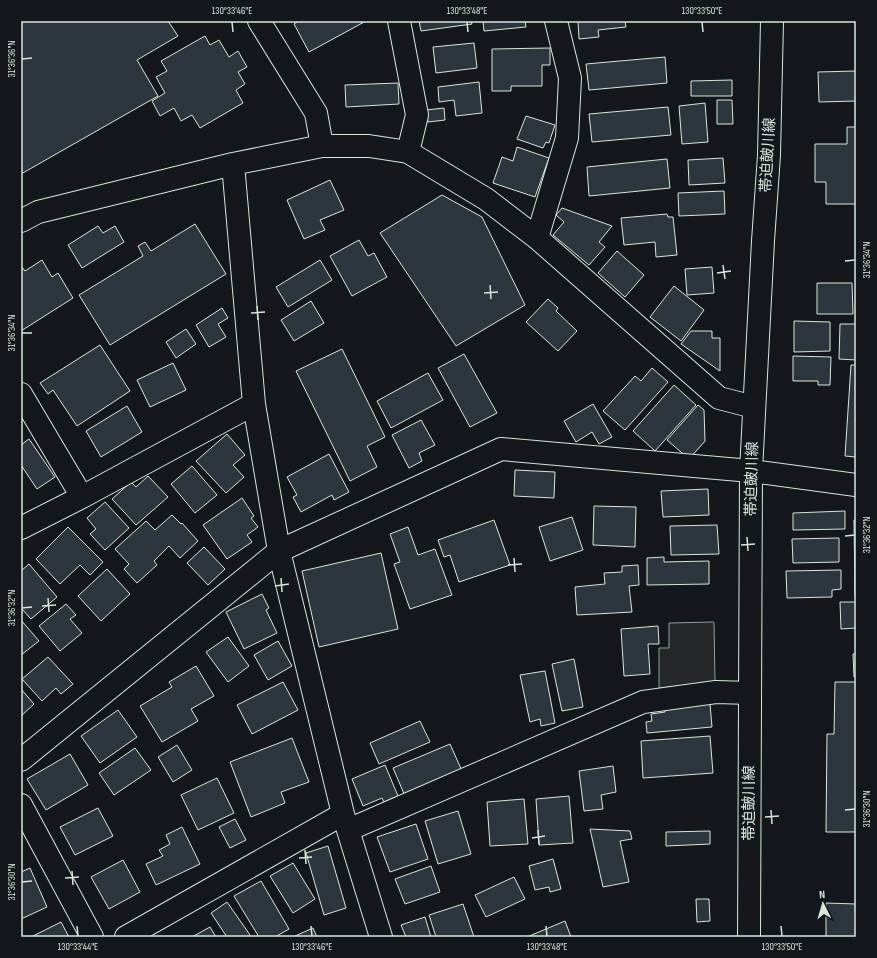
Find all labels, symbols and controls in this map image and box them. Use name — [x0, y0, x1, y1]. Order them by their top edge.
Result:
text: 130°33'46"E — [212, 5, 252, 17]
text: 130°33'48"E — [447, 5, 487, 17]
text: 130°33'50"E — [682, 5, 722, 17]
text: 31°36'36"N — [6, 41, 18, 77]
street label: 帯迫皷川線 — [757, 117, 779, 193]
text: 31°36'34"N — [861, 242, 873, 278]
text: 31°36'34"N — [6, 315, 18, 351]
street label: 帯迫皷川線 — [742, 441, 762, 517]
text: 31°36'32"N — [861, 517, 873, 553]
text: 31°36'32"N — [6, 590, 18, 626]
street label: 帯迫皷川線 — [740, 765, 759, 841]
text: 31°36'30"N — [861, 790, 873, 828]
text: 31°36'30"N — [6, 863, 18, 901]
north arrow — [803, 884, 843, 924]
text: N — [819, 888, 826, 901]
text: 130°33'44"E — [58, 941, 98, 953]
text: 130°33'46"E — [292, 941, 332, 953]
text: 130°33'48"E — [527, 941, 567, 953]
text: 130°33'50"E — [762, 941, 802, 953]

